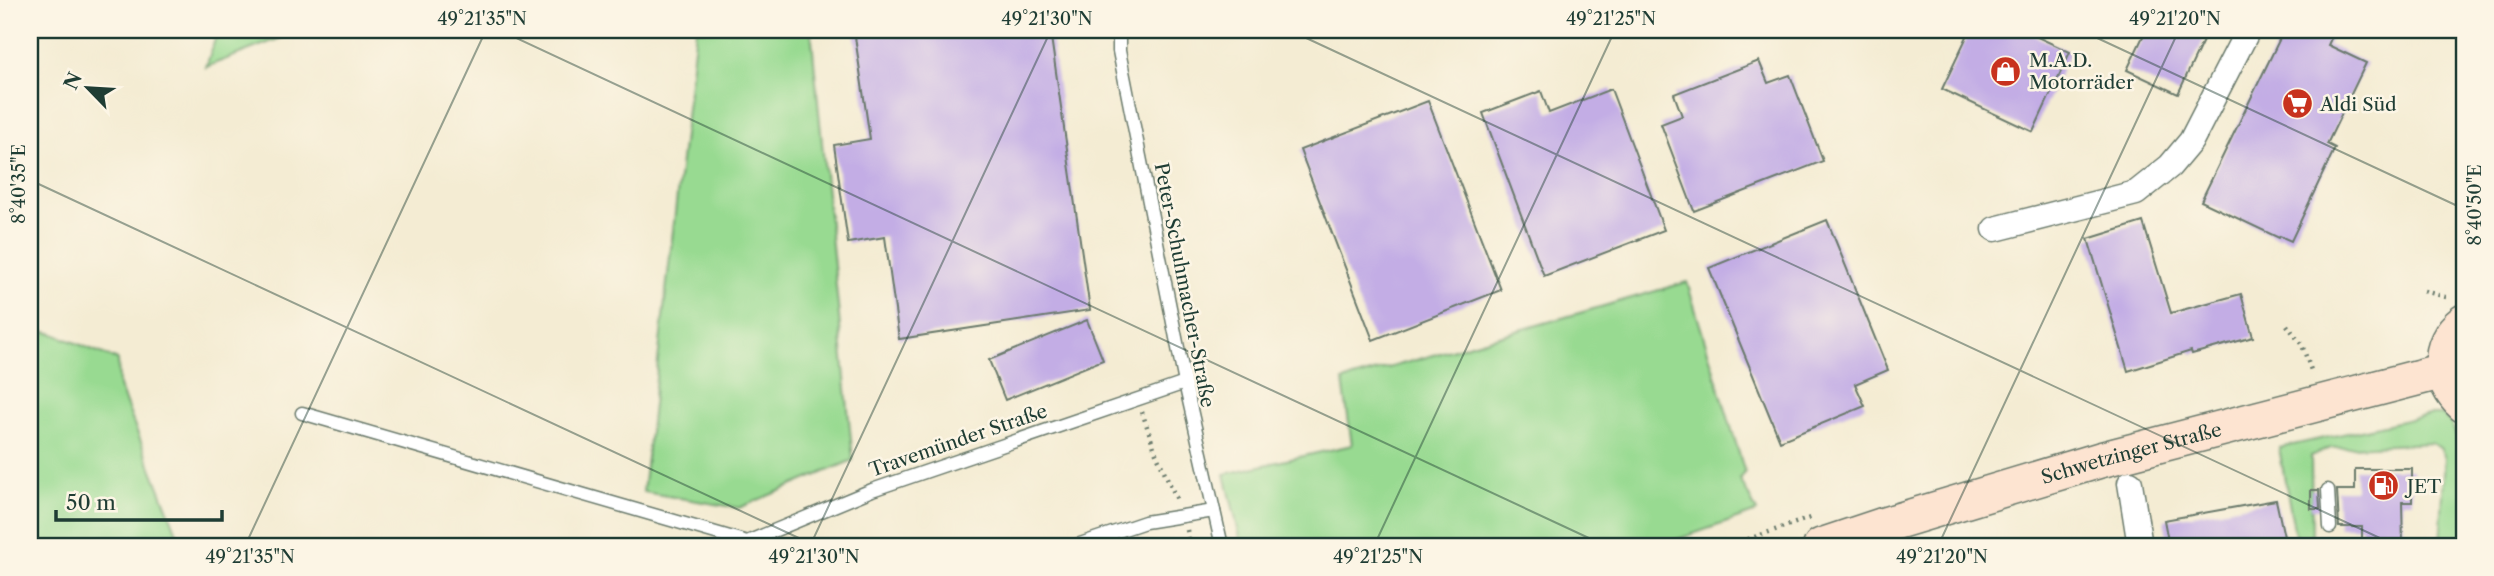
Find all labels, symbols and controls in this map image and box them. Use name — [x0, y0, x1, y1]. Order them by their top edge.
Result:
text: 49°21'35"N — [437, 8, 527, 30]
text: 49°21'30"N — [1001, 8, 1093, 30]
text: 49°21'25"N — [1566, 8, 1656, 30]
text: 49°21'20"N — [2129, 8, 2221, 30]
place label: M.A.D. Motorräder — [2029, 49, 2134, 94]
north arrow — [52, 52, 122, 122]
shop icon: M.A.D. Motorräder — [1989, 54, 2023, 88]
text: N — [59, 69, 87, 93]
supermarket icon: Aldi Süd — [2280, 87, 2314, 121]
place label: Aldi Süd — [2319, 93, 2397, 116]
text: 8°40'35"E — [8, 144, 30, 224]
street label: Peter-Schuhmacher-Straße — [1149, 161, 1220, 409]
text: 8°40'50"E — [2464, 164, 2486, 246]
street label: Travemünder Straße — [866, 399, 1050, 482]
street label: Schwetzinger Straße — [2038, 418, 2224, 489]
fuel station icon: JET — [2367, 469, 2401, 503]
place label: JET — [2404, 475, 2442, 498]
scale bar — [56, 478, 222, 522]
text: 50 m — [66, 490, 116, 515]
text: 49°21'35"N — [205, 546, 295, 568]
text: 49°21'30"N — [768, 546, 860, 568]
text: 49°21'25"N — [1333, 546, 1423, 568]
text: 49°21'20"N — [1896, 546, 1988, 568]

